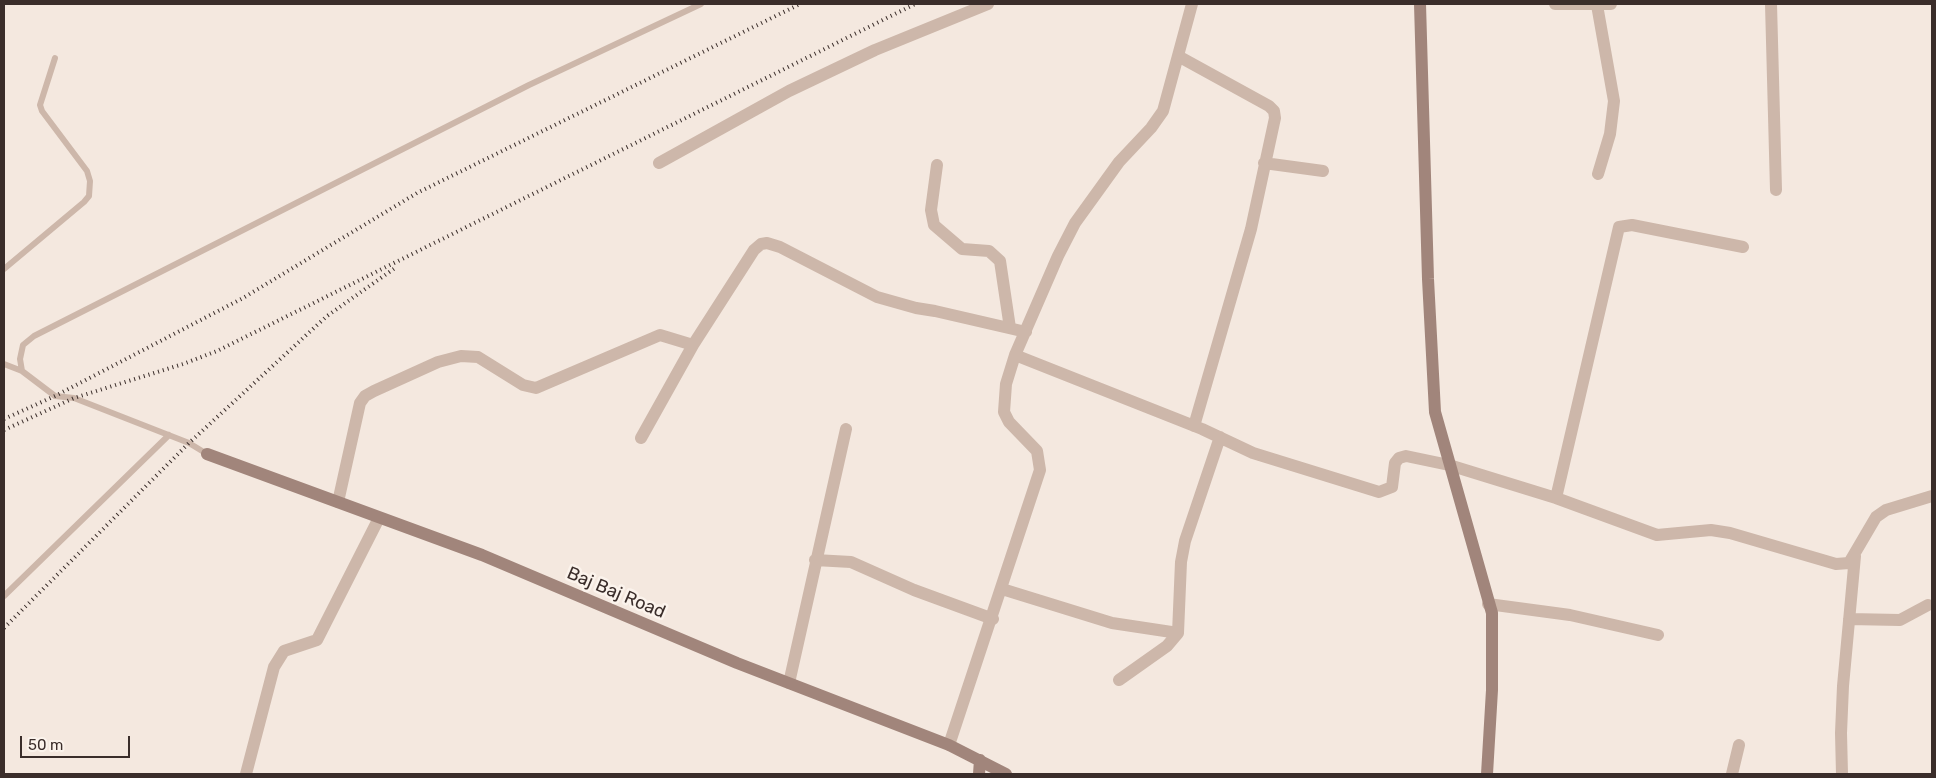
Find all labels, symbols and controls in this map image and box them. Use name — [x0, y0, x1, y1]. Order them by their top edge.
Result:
street label: Baj Baj Road — [564, 563, 668, 623]
scale bar — [22, 726, 132, 758]
text: 50 m — [28, 736, 63, 754]

